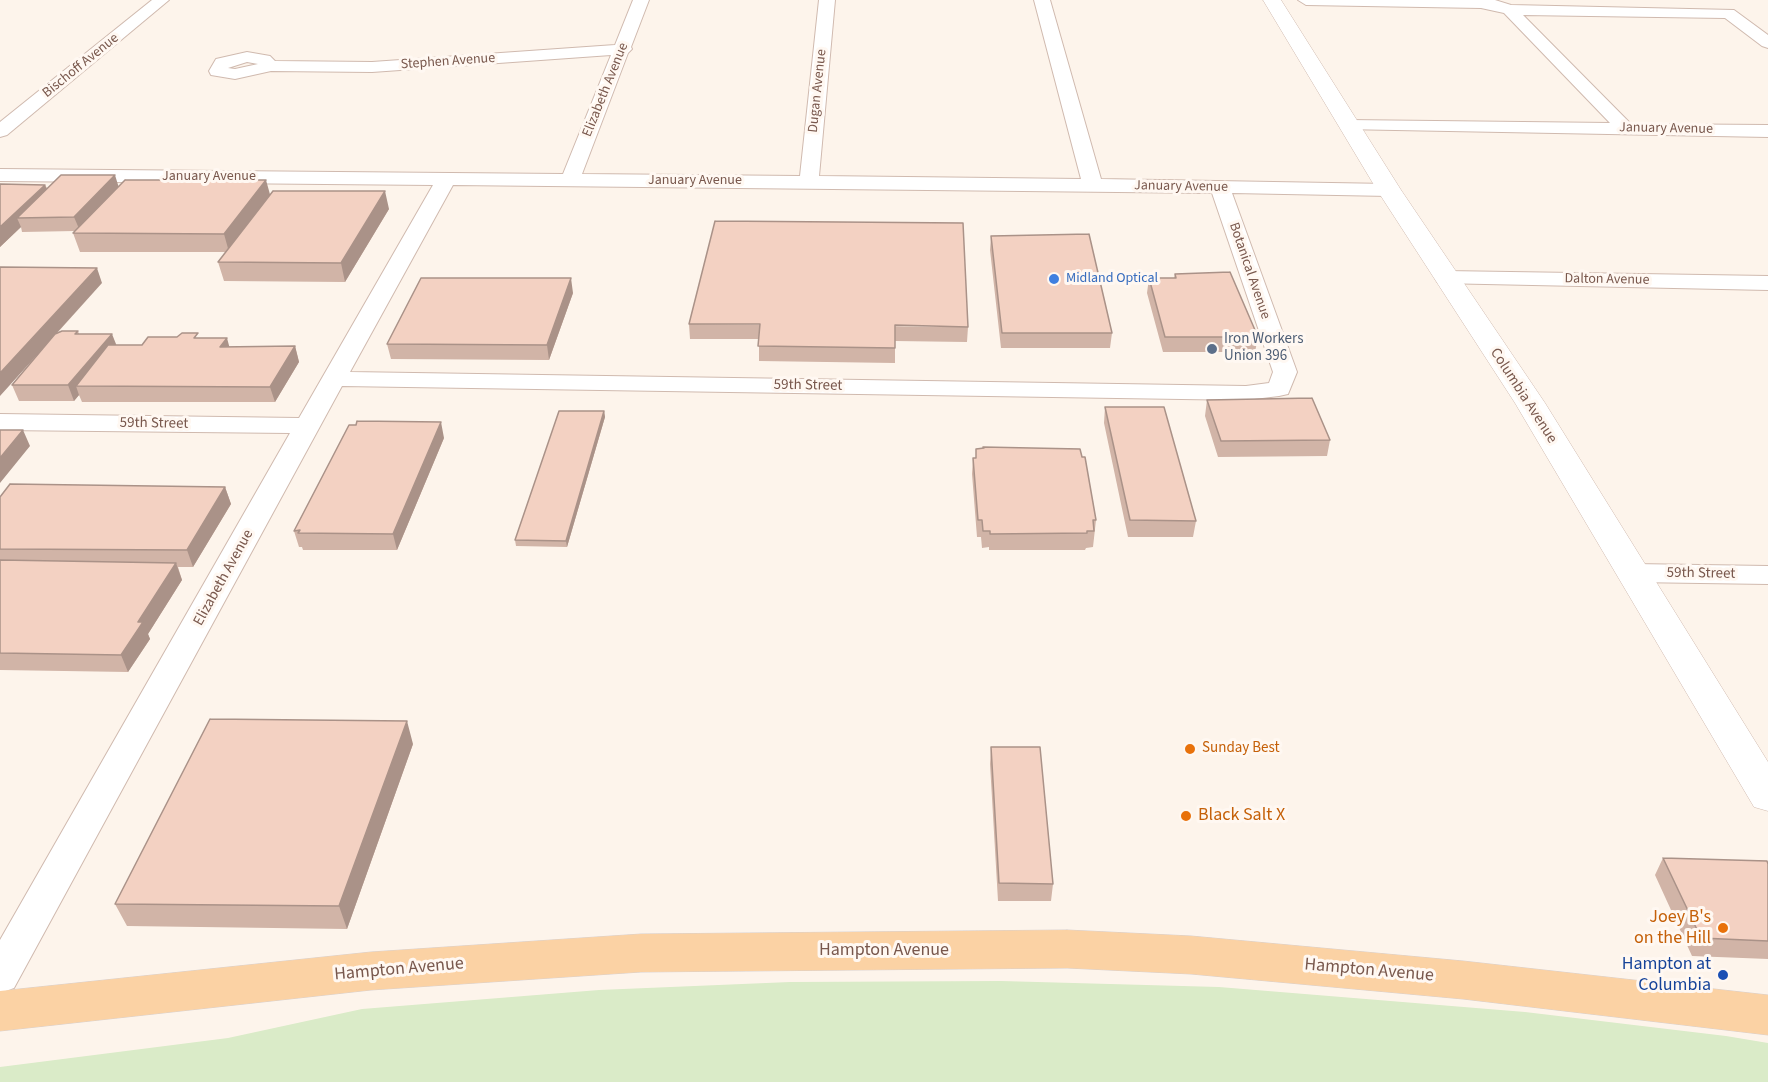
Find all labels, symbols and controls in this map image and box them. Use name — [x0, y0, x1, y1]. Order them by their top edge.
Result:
street label: Bischoff Avenue — [40, 30, 122, 102]
street label: Elizabeth Avenue — [579, 41, 633, 139]
street label: Dugan Avenue — [805, 48, 831, 134]
street label: Stephen Avenue — [400, 50, 496, 74]
street label: January Avenue — [1619, 120, 1713, 138]
street label: January Avenue — [162, 169, 256, 185]
street label: January Avenue — [648, 173, 742, 189]
street label: January Avenue — [1134, 178, 1228, 196]
street label: Botanical Avenue — [1225, 221, 1273, 321]
place label: Midland Optical — [1066, 271, 1158, 287]
street label: Dalton Avenue — [1564, 271, 1650, 289]
marker: Midland Optical — [1047, 272, 1061, 286]
place label: Iron Workers Union 396 — [1224, 331, 1303, 366]
marker: Iron Workers Union 396 — [1205, 342, 1219, 356]
street label: Columbia Avenue — [1486, 345, 1560, 447]
street label: 59th Street — [773, 376, 843, 396]
street label: 59th Street — [119, 414, 189, 434]
street label: Elizabeth Avenue — [190, 527, 258, 629]
street label: 59th Street — [1666, 564, 1736, 584]
place label: Sunday Best — [1202, 740, 1280, 758]
marker: Sunday Best — [1183, 742, 1197, 756]
place label: Black Salt X — [1198, 805, 1285, 827]
marker: Black Salt X — [1179, 809, 1193, 823]
place label: Joey B's on the Hill — [1634, 907, 1711, 950]
marker: Joey B's on the Hill — [1716, 921, 1730, 935]
street label: Hampton Avenue — [819, 940, 949, 962]
street label: Hampton Avenue — [333, 954, 465, 986]
place label: Hampton at Columbia — [1622, 954, 1711, 996]
street label: Hampton Avenue — [1303, 955, 1435, 987]
marker: Hampton at Columbia — [1716, 968, 1730, 982]

